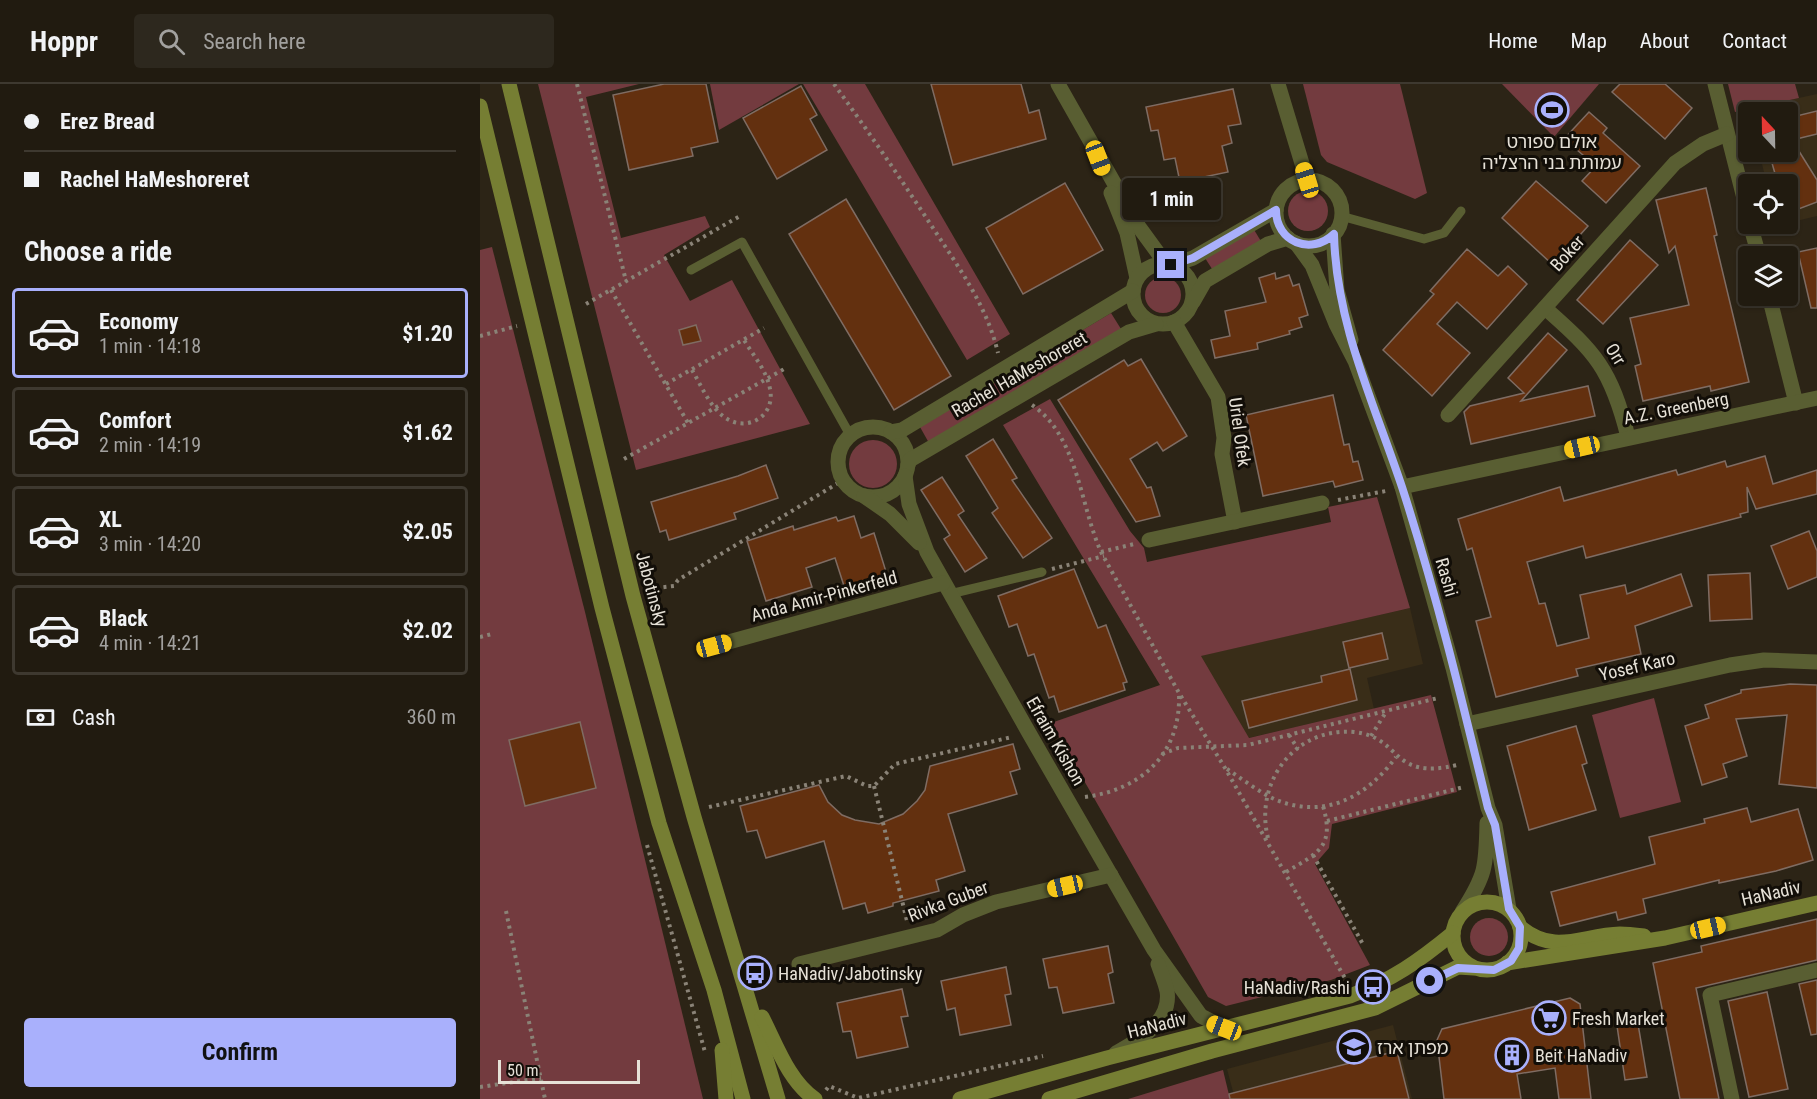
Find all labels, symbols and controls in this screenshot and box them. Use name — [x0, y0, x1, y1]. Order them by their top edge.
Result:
search box — [134, 14, 554, 68]
text: Hoppr — [30, 25, 98, 58]
icon: search — [155, 25, 188, 58]
text: Search here — [203, 29, 305, 54]
text: Home — [1488, 29, 1538, 53]
text: Map — [1571, 29, 1607, 53]
text: About — [1640, 29, 1689, 53]
text: Contact — [1722, 29, 1787, 53]
sports icon: אולם ספורט עמותת בני הרצליה — [1534, 92, 1570, 128]
north arrow — [1738, 102, 1798, 162]
map controls — [1738, 102, 1798, 306]
text: Erez Bread — [60, 109, 155, 134]
place label: אולם ספורט עמותת בני הרצליה — [1482, 131, 1622, 173]
car — [1083, 138, 1113, 178]
car — [1293, 160, 1321, 200]
text: Rachel HaMeshoreret — [60, 167, 249, 192]
button: locate — [1738, 174, 1798, 234]
callout: 1 min — [1122, 178, 1220, 220]
text: 1 min — [1149, 187, 1194, 211]
street label: Boker — [1546, 230, 1589, 275]
text: Choose a ride — [24, 236, 172, 268]
button: layers — [1738, 246, 1798, 306]
route end — [1157, 251, 1184, 278]
icon: car — [27, 306, 81, 360]
text: Economy — [99, 309, 179, 334]
text: $1.20 — [402, 321, 453, 346]
street label: Rachel HaMeshoreret — [948, 327, 1090, 421]
text: 1 min · 14:18 — [99, 334, 201, 358]
street label: Orr — [1601, 339, 1631, 369]
street label: A.Z. Greenberg — [1622, 388, 1730, 428]
street label: Uriel Ofek — [1225, 396, 1255, 468]
icon: car — [27, 405, 81, 459]
text: Comfort — [99, 408, 172, 433]
text: $1.62 — [402, 420, 453, 445]
text: 2 min · 14:19 — [99, 433, 201, 457]
car — [1562, 434, 1602, 460]
icon: car — [27, 504, 81, 558]
text: XL — [99, 507, 122, 532]
text: $2.05 — [402, 519, 453, 544]
text: 3 min · 14:20 — [99, 532, 201, 556]
street label: Jabotinsky — [632, 549, 672, 630]
street label: Rashi — [1432, 555, 1462, 599]
street label: Anda Amir-Pinkerfeld — [749, 566, 899, 626]
icon: car — [27, 603, 81, 657]
text: Black — [99, 606, 148, 631]
text: $2.02 — [402, 618, 453, 643]
text: 4 min · 14:21 — [99, 631, 201, 655]
car — [694, 633, 734, 659]
street label: Yosef Karo — [1597, 647, 1677, 685]
street label: Efraim Kishon — [1022, 693, 1090, 789]
icon: cash — [24, 701, 57, 734]
text: Cash — [72, 705, 116, 730]
text: 360 m — [407, 705, 456, 729]
car — [1045, 873, 1085, 899]
street label: Rivka Guber — [905, 876, 992, 926]
street label: HaNadiv — [1739, 876, 1803, 910]
car — [1688, 915, 1728, 941]
bus stop icon: HaNadiv/Jabotinsky — [737, 955, 773, 991]
place label: HaNadiv/Jabotinsky — [778, 963, 923, 984]
route start — [1416, 967, 1443, 994]
bus stop icon: HaNadiv/Rashi — [1355, 969, 1391, 1005]
place label: HaNadiv/Rashi — [1244, 977, 1350, 998]
supermarket icon: Fresh Market — [1531, 1000, 1567, 1036]
street label: HaNadiv — [1125, 1007, 1189, 1042]
place label: Fresh Market — [1572, 1008, 1665, 1029]
car — [1204, 1013, 1244, 1043]
button: Confirm — [24, 1018, 456, 1087]
school or university icon: מפתן ארז — [1336, 1029, 1372, 1065]
place label: מפתן ארז — [1377, 1037, 1448, 1058]
building icon: Beit HaNadiv — [1494, 1037, 1530, 1073]
place label: Beit HaNadiv — [1535, 1045, 1627, 1066]
scale bar — [498, 1057, 640, 1084]
text: 50 m — [507, 1061, 539, 1080]

